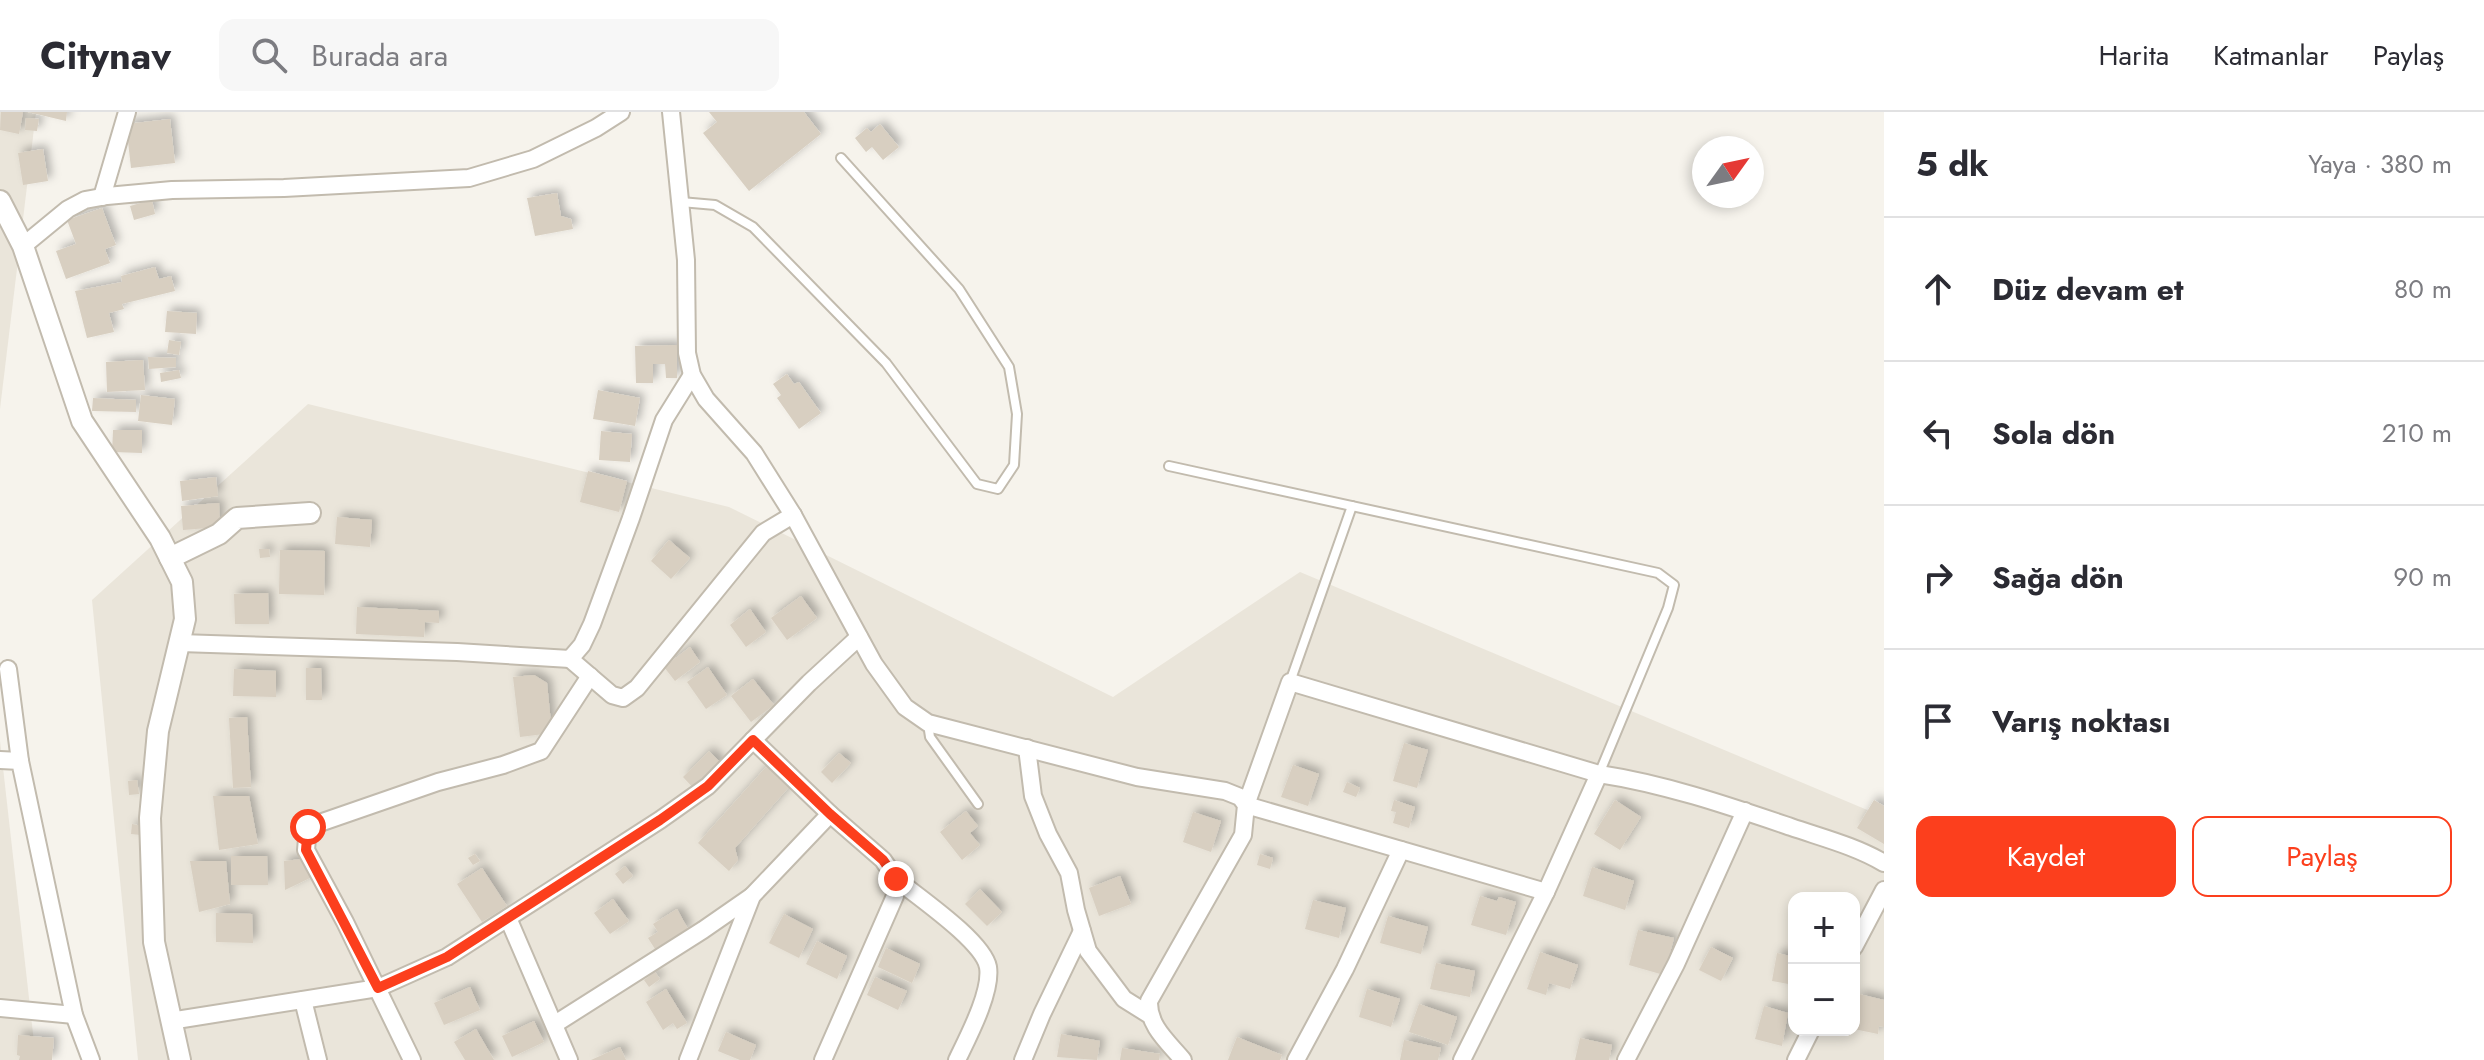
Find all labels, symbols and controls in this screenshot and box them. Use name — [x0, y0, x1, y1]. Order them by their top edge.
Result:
search box — [219, 19, 779, 91]
text: Citynav — [40, 28, 171, 83]
icon: search — [247, 33, 291, 77]
text: Burada ara — [311, 34, 448, 77]
text: Harita — [2099, 35, 2169, 76]
text: Katmanlar — [2213, 35, 2329, 76]
text: Paylaş — [2373, 35, 2444, 76]
north arrow — [1692, 136, 1764, 208]
text: 5 dk — [1916, 140, 1989, 189]
text: Yaya · 380 m — [2308, 145, 2452, 183]
icon: ahead — [1916, 267, 1960, 311]
text: Düz devam et — [1992, 268, 2183, 311]
text: 80 m — [2394, 270, 2452, 308]
icon: left — [1916, 411, 1960, 455]
text: Sola dön — [1992, 412, 2115, 455]
text: 210 m — [2382, 414, 2452, 452]
icon: right — [1916, 555, 1960, 599]
text: Sağa dön — [1992, 556, 2124, 599]
text: 90 m — [2393, 558, 2452, 596]
icon: arrive — [1916, 699, 1960, 743]
text: Varış noktası — [1992, 700, 2170, 743]
route start — [290, 809, 326, 845]
button: Kaydet — [1916, 816, 2176, 897]
button: Paylaş — [2192, 816, 2452, 897]
route end — [878, 861, 914, 897]
map controls — [1788, 892, 1860, 1036]
button: + — [1788, 892, 1860, 964]
button: − — [1788, 964, 1860, 1036]

